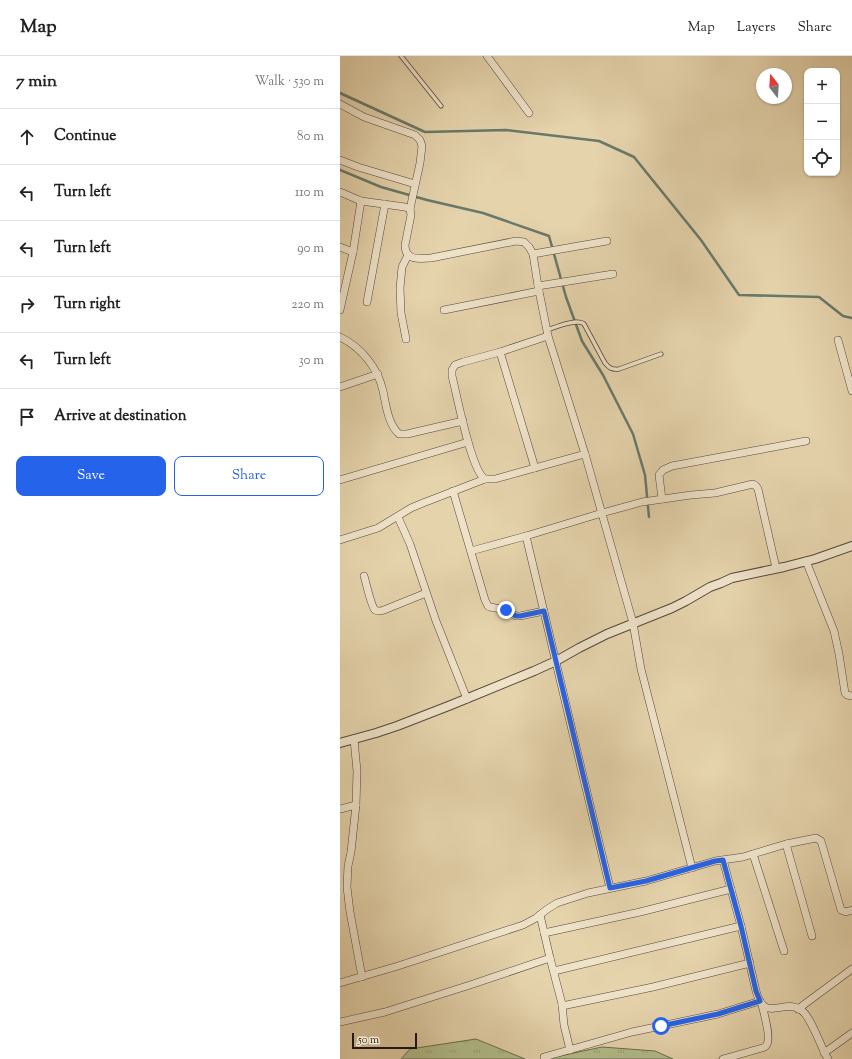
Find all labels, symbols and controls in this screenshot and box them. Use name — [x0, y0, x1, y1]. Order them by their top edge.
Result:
text: Map — [20, 14, 57, 41]
text: Map — [688, 18, 715, 38]
text: Layers — [737, 18, 775, 38]
text: Share — [797, 18, 832, 38]
north arrow — [756, 68, 792, 104]
map controls — [804, 68, 840, 176]
button: + — [804, 68, 840, 104]
text: 7 min — [16, 70, 57, 94]
text: Walk · 530 m — [255, 73, 324, 91]
button: − — [804, 104, 840, 140]
icon: ahead — [16, 126, 38, 148]
text: Continue — [54, 126, 116, 147]
text: 80 m — [297, 128, 324, 146]
button: locate — [804, 140, 840, 176]
icon: left — [16, 182, 38, 204]
text: Turn left — [54, 182, 111, 203]
text: 110 m — [295, 184, 324, 202]
icon: left — [16, 238, 38, 260]
text: Turn left — [54, 238, 111, 259]
text: 90 m — [297, 240, 324, 258]
icon: right — [16, 294, 38, 316]
text: Turn right — [54, 294, 120, 315]
text: 220 m — [291, 296, 324, 314]
icon: left — [16, 350, 38, 372]
text: Turn left — [54, 350, 111, 371]
text: 30 m — [298, 352, 324, 370]
icon: arrive — [16, 406, 38, 428]
text: Arrive at destination — [54, 406, 187, 427]
button: Save — [16, 456, 166, 496]
button: Share — [174, 456, 324, 496]
route end — [497, 601, 515, 619]
route start — [652, 1017, 670, 1035]
scale bar — [352, 1031, 417, 1050]
text: 50 m — [358, 1032, 379, 1048]

